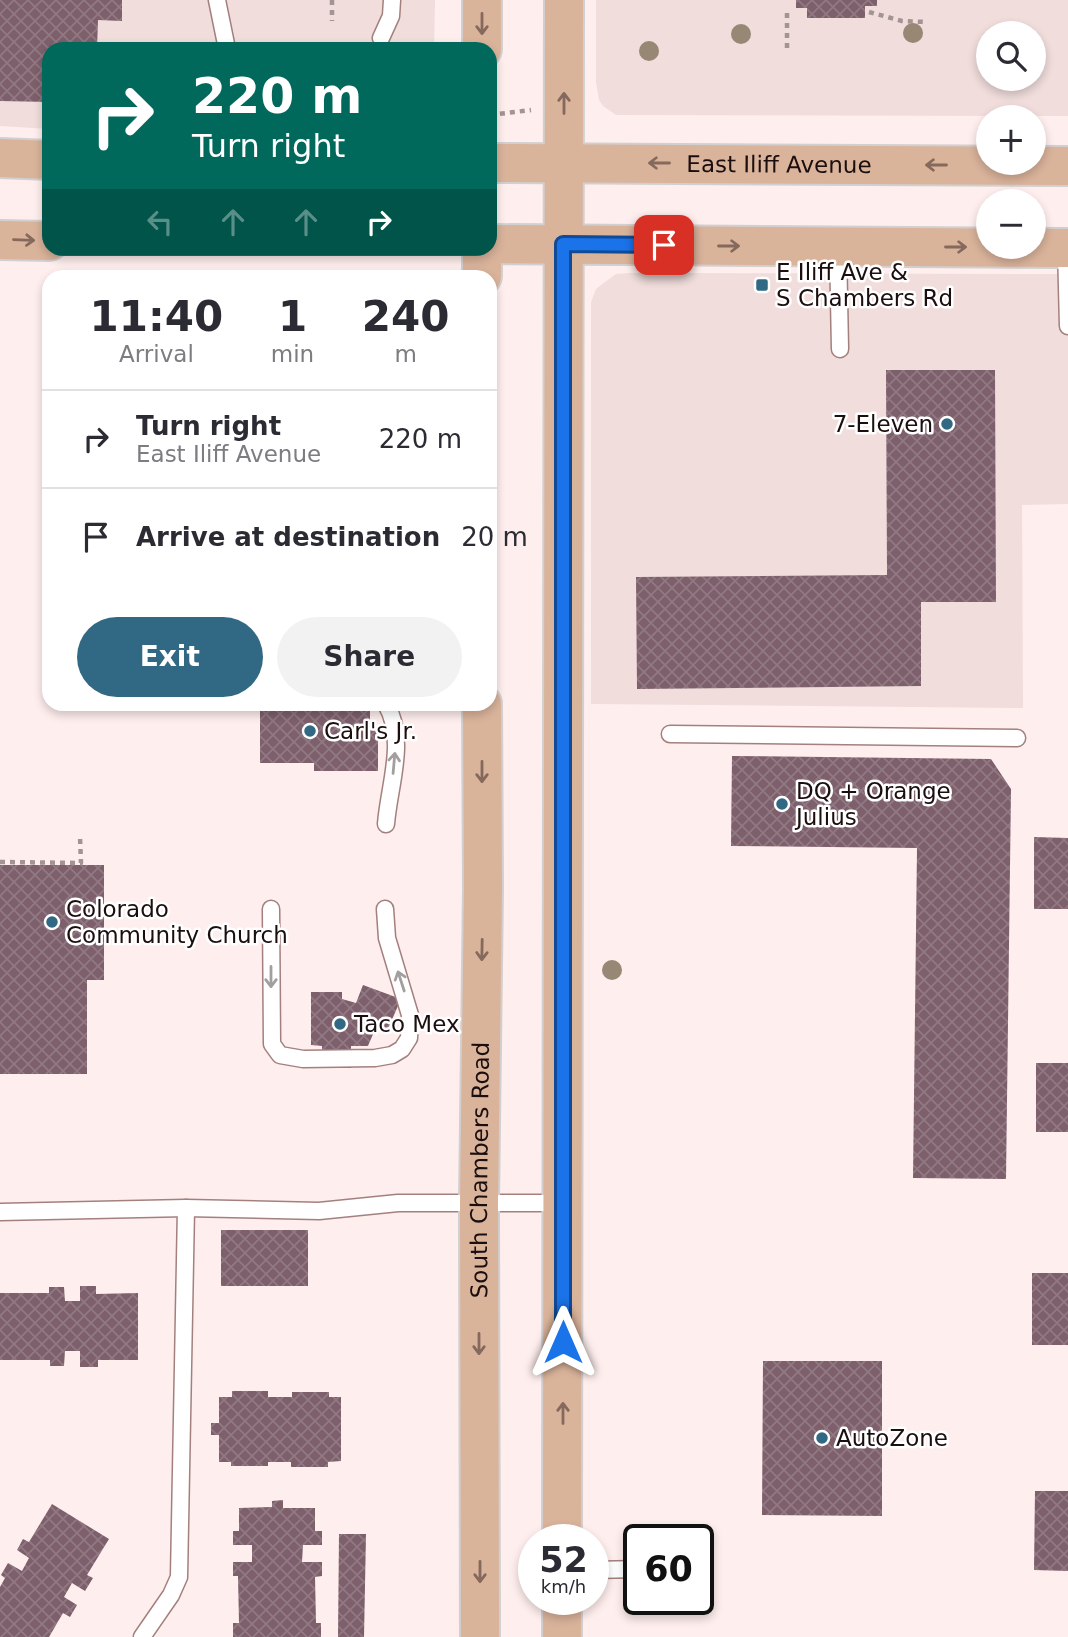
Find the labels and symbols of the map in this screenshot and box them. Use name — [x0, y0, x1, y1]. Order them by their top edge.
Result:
one-way arrow — [475, 13, 489, 36]
one-way arrow — [557, 91, 570, 114]
street label: East Iliff Avenue — [686, 151, 872, 178]
one-way arrow — [648, 156, 671, 170]
one-way arrow — [925, 158, 948, 172]
pin — [634, 215, 694, 275]
one-way arrow — [13, 234, 36, 247]
one-way arrow — [717, 239, 740, 253]
one-way arrow — [945, 240, 968, 254]
place label: E Iliff Ave & S Chambers Rd — [776, 259, 953, 311]
marker: E Iliff Ave & S Chambers Rd — [754, 277, 770, 293]
place label: 7-Eleven — [833, 411, 933, 437]
marker: 7-Eleven — [939, 416, 955, 432]
place label: Carl's Jr. — [324, 718, 417, 744]
marker: Carl's Jr. — [302, 723, 318, 739]
one-way arrow — [388, 752, 401, 775]
one-way arrow — [475, 760, 489, 783]
place label: DQ + Orange Julius — [794, 778, 951, 830]
marker: DQ + Orange Julius — [774, 796, 790, 812]
place label: Colorado Community Church — [66, 896, 288, 948]
marker: Colorado Community Church — [44, 914, 60, 930]
one-way arrow — [475, 938, 489, 961]
one-way arrow — [264, 965, 278, 988]
one-way arrow — [394, 971, 407, 993]
place label: Taco Mex — [353, 1011, 460, 1037]
marker: Taco Mex — [332, 1016, 348, 1032]
street label: South Chambers Road — [466, 1042, 494, 1298]
position arrow — [526, 1305, 600, 1379]
one-way arrow — [472, 1332, 486, 1355]
one-way arrow — [556, 1401, 570, 1424]
place label: AutoZone — [836, 1425, 948, 1451]
marker: AutoZone — [814, 1430, 830, 1446]
speed limit sign: 60 — [623, 1524, 714, 1615]
one-way arrow — [473, 1560, 487, 1583]

